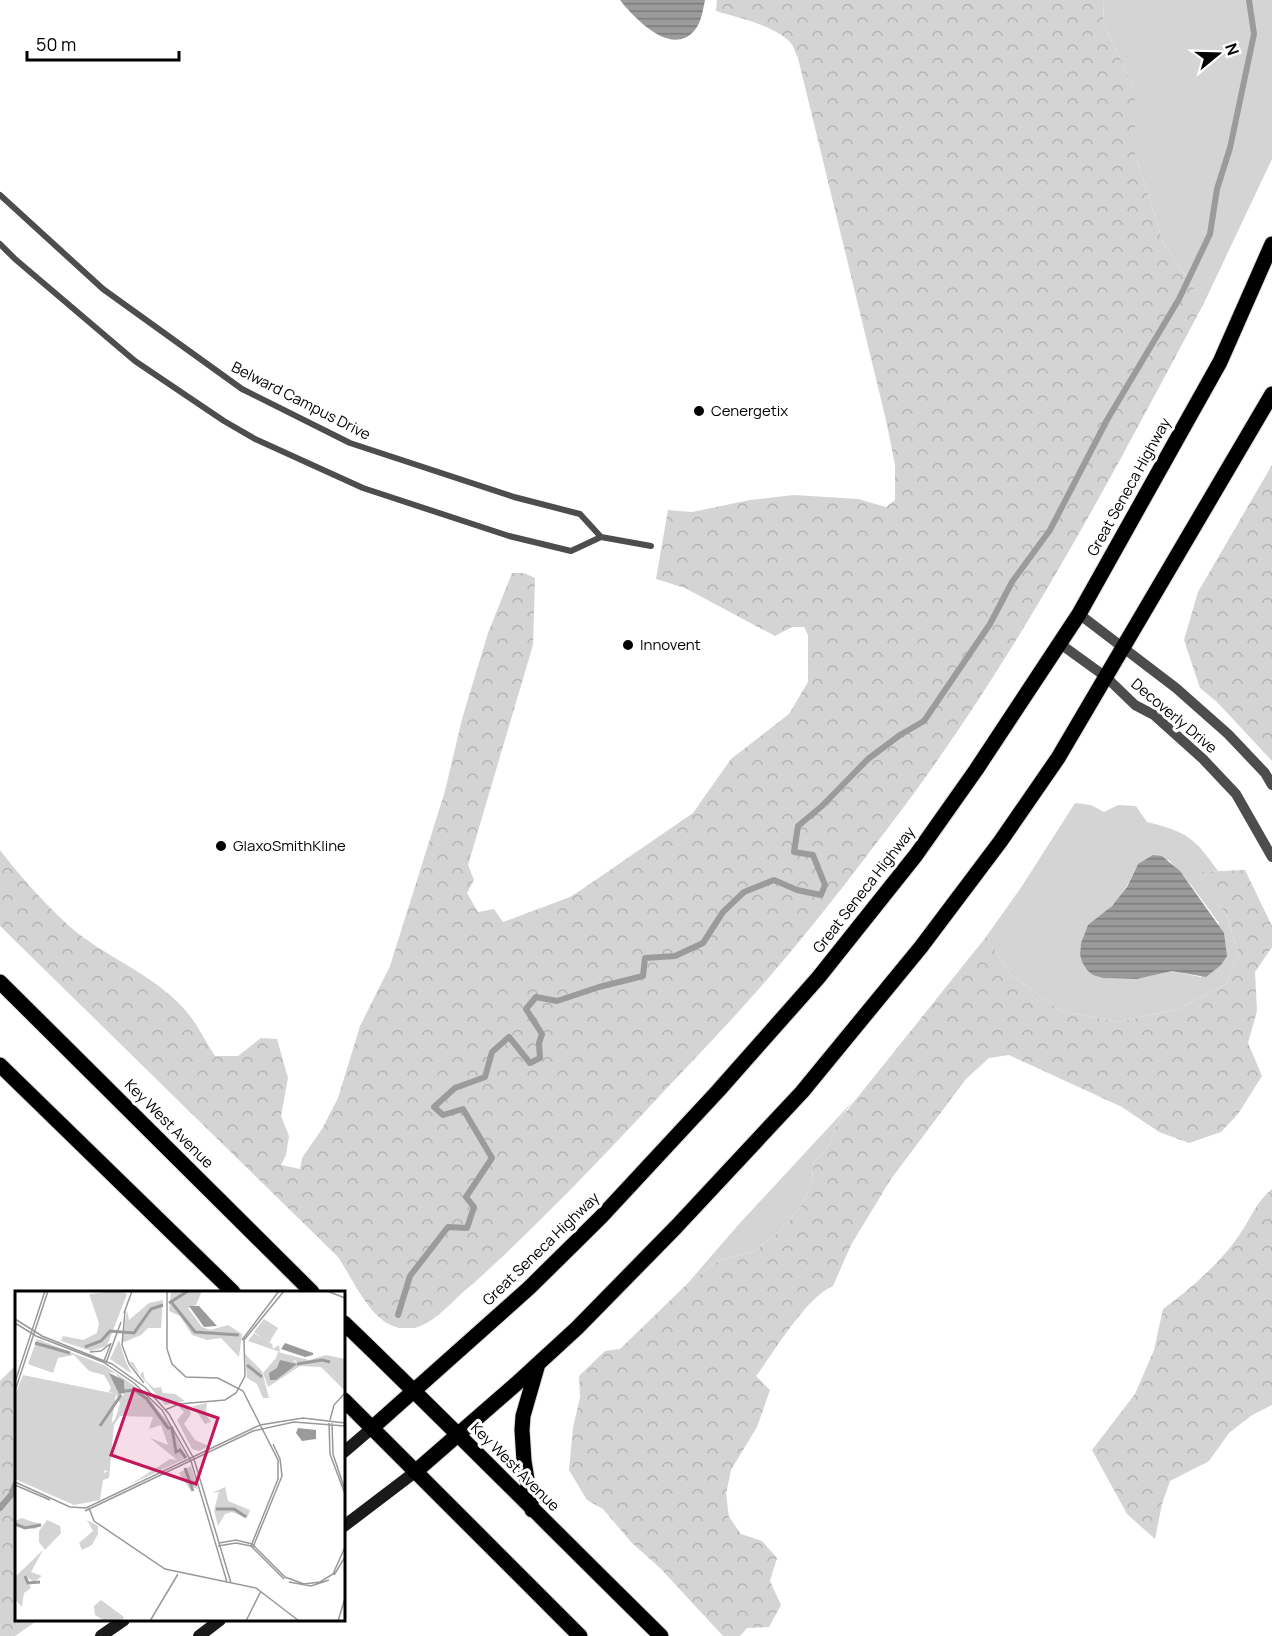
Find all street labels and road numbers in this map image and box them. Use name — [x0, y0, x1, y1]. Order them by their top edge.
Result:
street label: Belward Campus Drive — [228, 356, 375, 445]
street label: Great Seneca Highway — [1082, 414, 1175, 560]
street label: Decoverly Drive — [1127, 673, 1222, 758]
street label: Great Seneca Highway — [808, 822, 920, 957]
street label: Key West Avenue — [120, 1075, 219, 1173]
street label: Great Seneca Highway — [478, 1187, 604, 1310]
street label: Key West Avenue — [466, 1418, 565, 1516]

